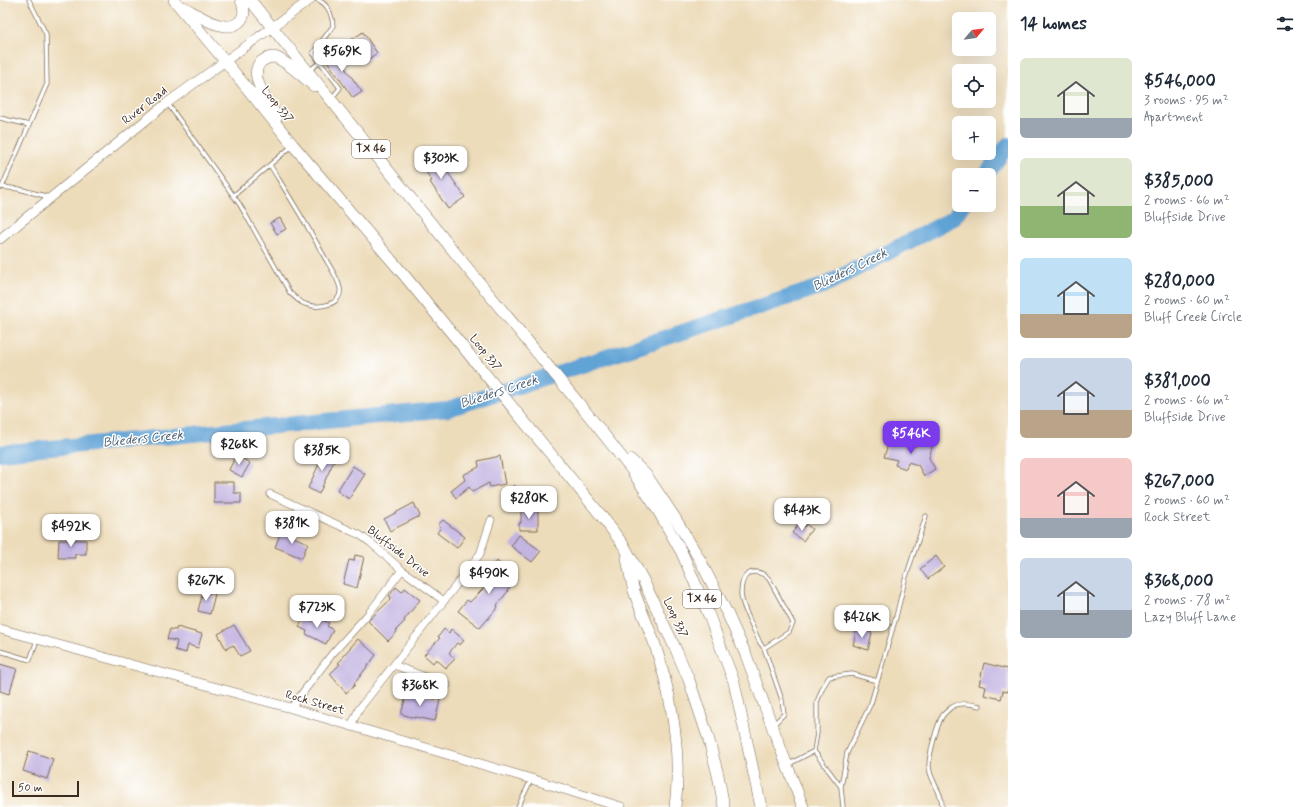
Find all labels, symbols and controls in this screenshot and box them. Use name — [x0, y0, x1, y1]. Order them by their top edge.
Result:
north arrow — [952, 12, 996, 56]
map controls — [952, 12, 996, 212]
text: 14 homes — [1020, 13, 1087, 35]
icon: filters — [1274, 13, 1296, 35]
pin: $569K — [314, 39, 370, 73]
text: $569K — [323, 43, 361, 60]
button: locate — [952, 64, 996, 108]
text: $546,000 — [1144, 70, 1216, 92]
icon: home — [1052, 74, 1100, 122]
street label: River Road — [119, 83, 171, 129]
street label: Loop 337 — [257, 83, 297, 127]
text: 3 rooms · 95 m² — [1144, 92, 1228, 109]
text: Apartment — [1144, 109, 1203, 126]
button: + — [952, 116, 996, 160]
road number: TX 46 — [352, 140, 390, 158]
pin: $303K — [413, 146, 469, 180]
text: $303K — [423, 150, 459, 167]
button: − — [952, 168, 996, 212]
text: $385,000 — [1144, 170, 1214, 192]
icon: home — [1052, 174, 1100, 222]
text: 2 rooms · 66 m² — [1144, 192, 1229, 209]
text: Bluffside Drive — [1144, 209, 1226, 226]
water label: Blieders Creek — [810, 244, 890, 295]
text: $280,000 — [1144, 270, 1215, 292]
icon: home — [1052, 274, 1100, 322]
text: 2 rooms · 60 m² — [1144, 292, 1230, 309]
text: Bluff Creek Circle — [1144, 309, 1242, 326]
street label: Loop 337 — [465, 331, 505, 375]
text: $381,000 — [1144, 370, 1211, 392]
water label: Blieders Creek — [458, 371, 540, 413]
icon: home — [1052, 374, 1100, 422]
text: 2 rooms · 66 m² — [1144, 392, 1229, 409]
text: Bluffside Drive — [1144, 409, 1226, 426]
pin: $546K — [883, 421, 939, 455]
text: $546K — [892, 425, 930, 442]
water label: Blieders Creek — [102, 426, 184, 452]
pin: $268K — [211, 432, 267, 466]
text: $268K — [220, 436, 258, 453]
pin: $385K — [294, 438, 350, 472]
text: $385K — [303, 442, 341, 459]
text: $267,000 — [1144, 470, 1214, 492]
icon: home — [1052, 474, 1100, 522]
pin: $280K — [501, 486, 557, 520]
text: $280K — [510, 490, 548, 507]
text: 2 rooms · 60 m² — [1144, 492, 1230, 509]
pin: $443K — [774, 498, 830, 532]
text: $443K — [783, 502, 821, 519]
text: Rock Street — [1144, 509, 1210, 526]
pin: $381K — [264, 511, 320, 545]
pin: $492K — [43, 514, 99, 548]
text: $381K — [275, 515, 309, 532]
text: $492K — [51, 518, 91, 535]
street label: Bluffside Drive — [363, 522, 433, 582]
pin: $490K — [461, 561, 517, 595]
text: $490K — [469, 565, 509, 582]
pin: $267K — [178, 568, 234, 602]
text: $368,000 — [1144, 570, 1213, 592]
text: $267K — [187, 572, 225, 589]
icon: home — [1052, 574, 1100, 622]
road number: TX 46 — [683, 590, 721, 608]
text: 2 rooms · 78 m² — [1144, 592, 1231, 609]
pin: $723K — [289, 595, 345, 629]
street label: Loop 337 — [659, 595, 691, 641]
text: $723K — [299, 599, 335, 616]
pin: $426K — [834, 605, 890, 639]
text: $426K — [843, 609, 881, 626]
text: Lazy Bluff Lane — [1144, 609, 1236, 626]
pin: $368K — [392, 673, 448, 707]
text: $368K — [402, 677, 438, 694]
street label: Rock Street — [283, 687, 347, 719]
scale bar — [12, 779, 79, 798]
text: 50 m — [18, 781, 43, 795]

